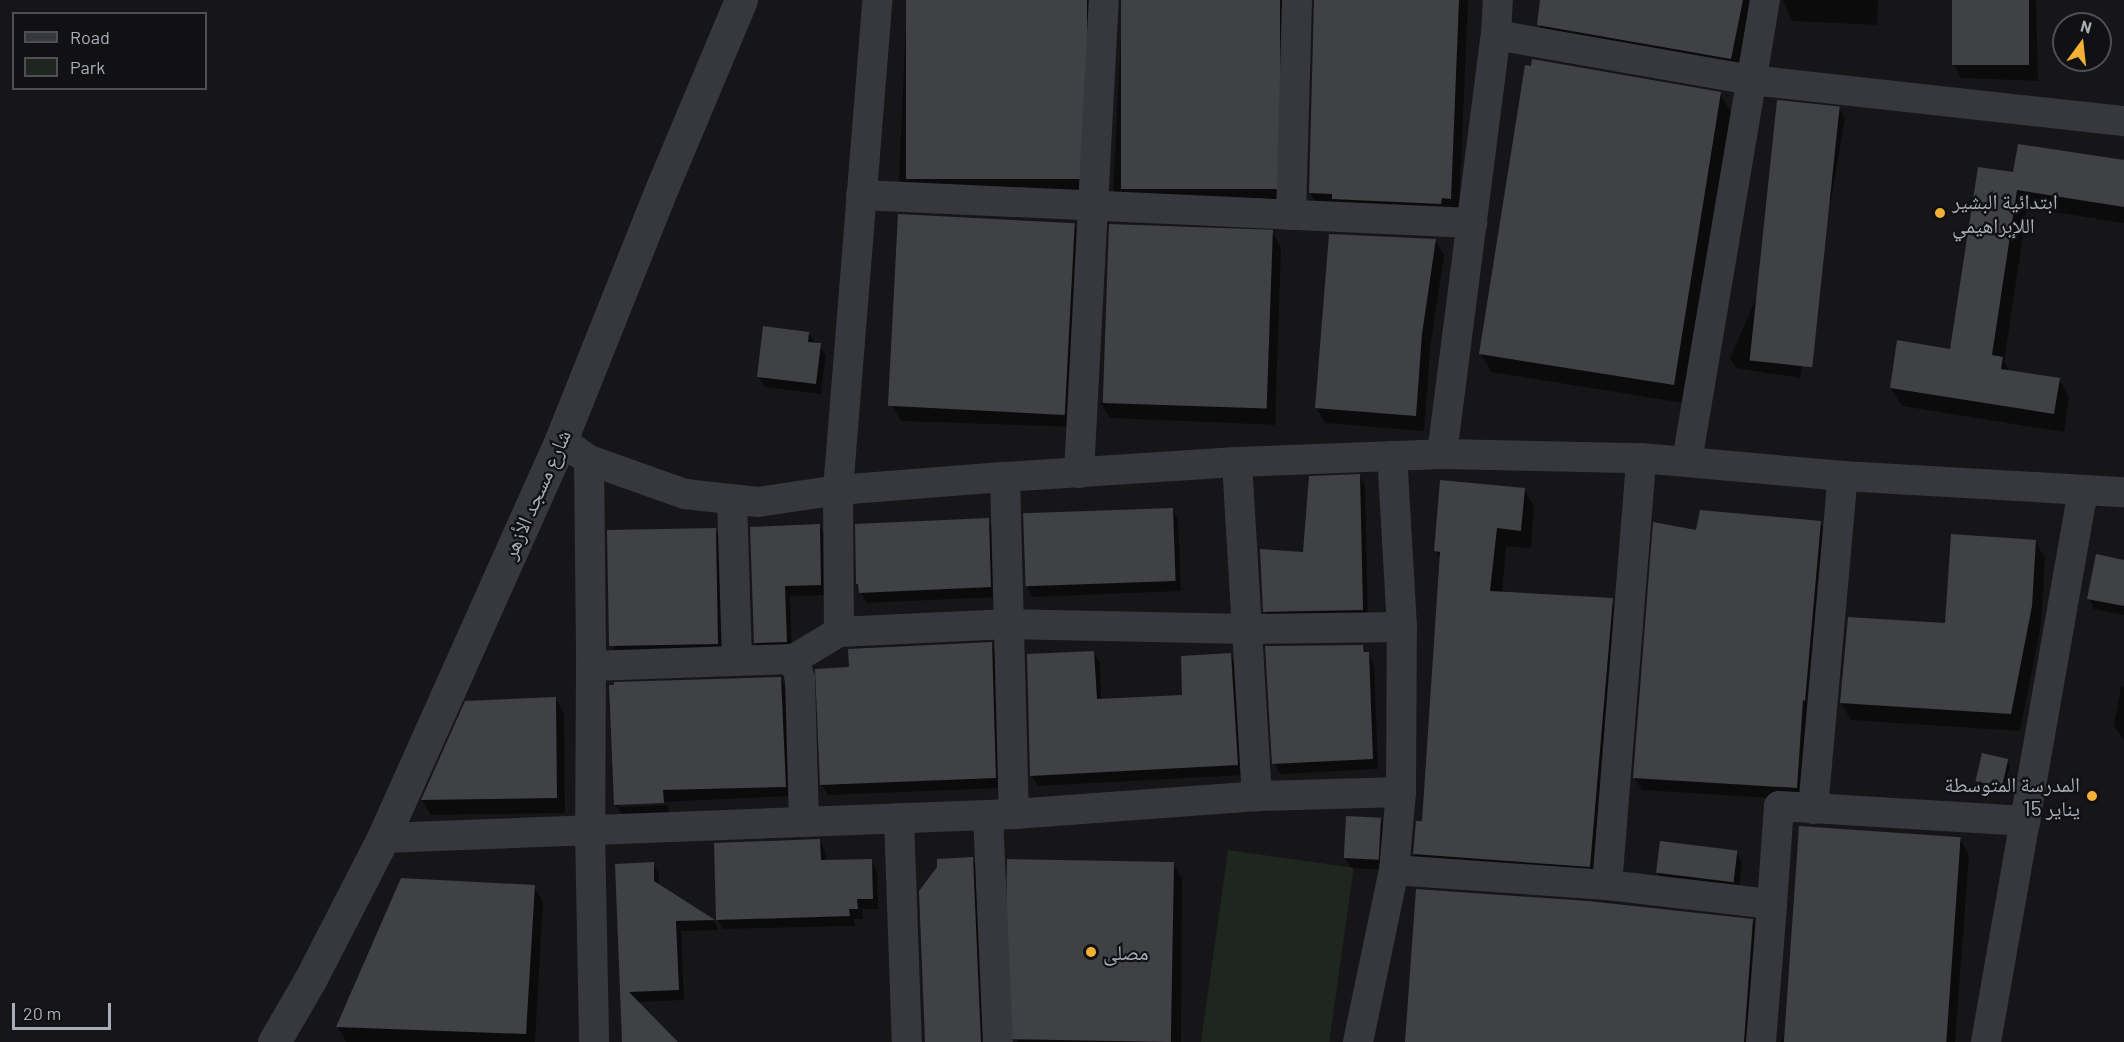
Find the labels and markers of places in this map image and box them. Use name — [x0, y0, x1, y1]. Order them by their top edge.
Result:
place label: ابتدائية البشير اللإبراهيمي — [1952, 188, 2058, 238]
marker: ابتدائية البشير اللإبراهيمي — [1933, 206, 1947, 220]
place label: المدرسة المتوسطة 15 يناير — [1944, 771, 2080, 821]
marker: المدرسة المتوسطة 15 يناير — [2085, 789, 2099, 803]
place label: مصلى — [1103, 939, 1148, 965]
marker: مصلى — [1084, 945, 1098, 959]

